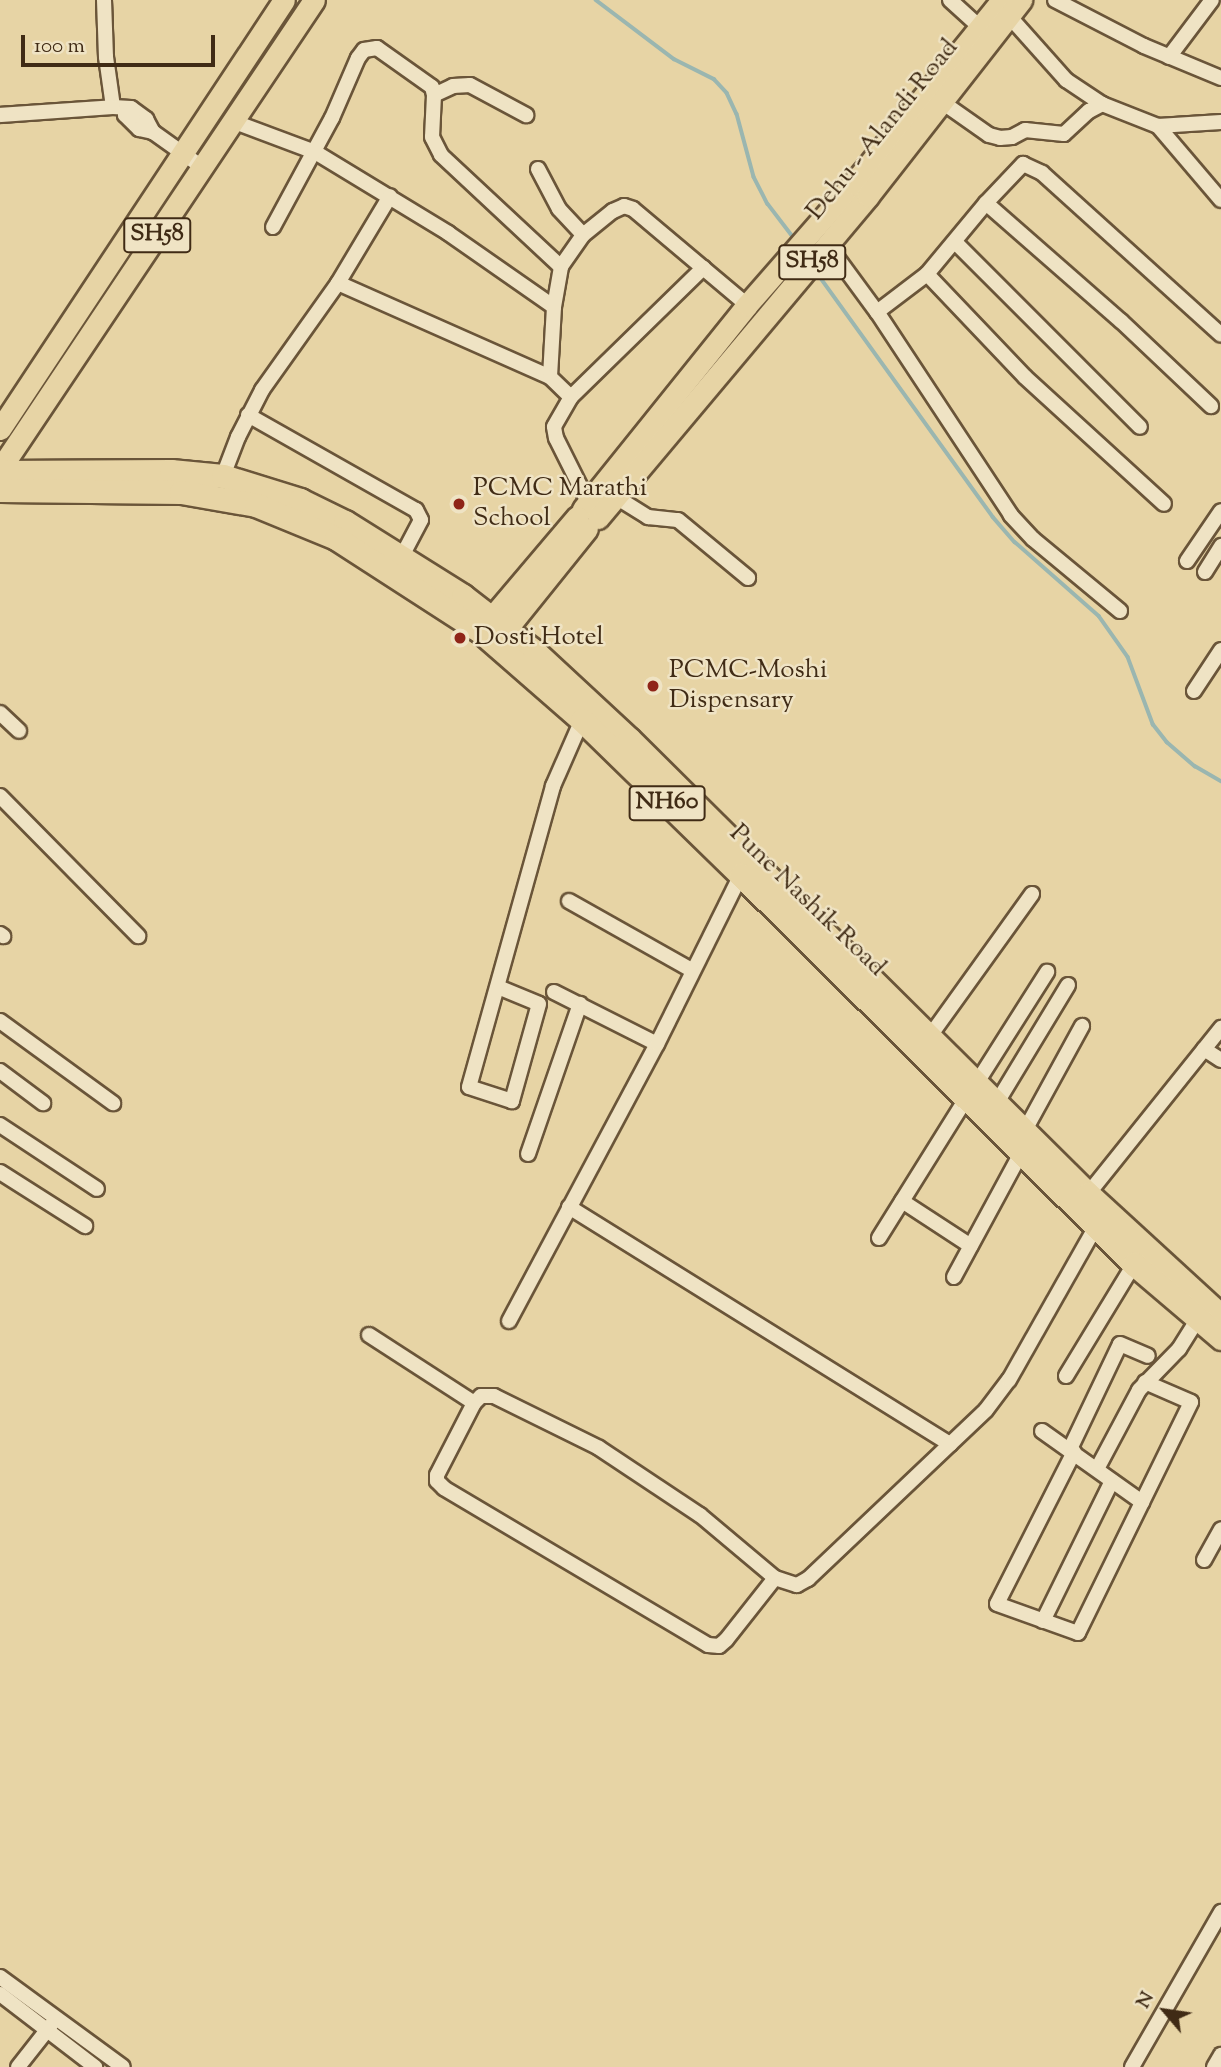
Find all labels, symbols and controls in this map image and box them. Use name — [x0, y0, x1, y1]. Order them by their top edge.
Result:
scale bar — [24, 21, 219, 65]
text: 100 m — [34, 32, 85, 62]
street label: Dehu - Alandi Road — [800, 33, 966, 227]
road number: SH58 — [122, 214, 192, 256]
road number: SH58 — [777, 242, 847, 282]
place label: PCMC Marathi School — [473, 473, 647, 534]
marker: PCMC Marathi School — [451, 496, 467, 512]
place label: Dosti Hotel — [474, 622, 604, 654]
marker: Dosti Hotel — [452, 630, 468, 646]
place label: PCMC-Moshi Dispensary — [669, 655, 827, 716]
marker: PCMC-Moshi Dispensary — [643, 676, 663, 696]
road number: NH60 — [628, 782, 706, 824]
street label: Pune Nashik Road — [722, 818, 892, 984]
north arrow — [1130, 1976, 1200, 2046]
text: N — [1131, 1987, 1162, 2014]

